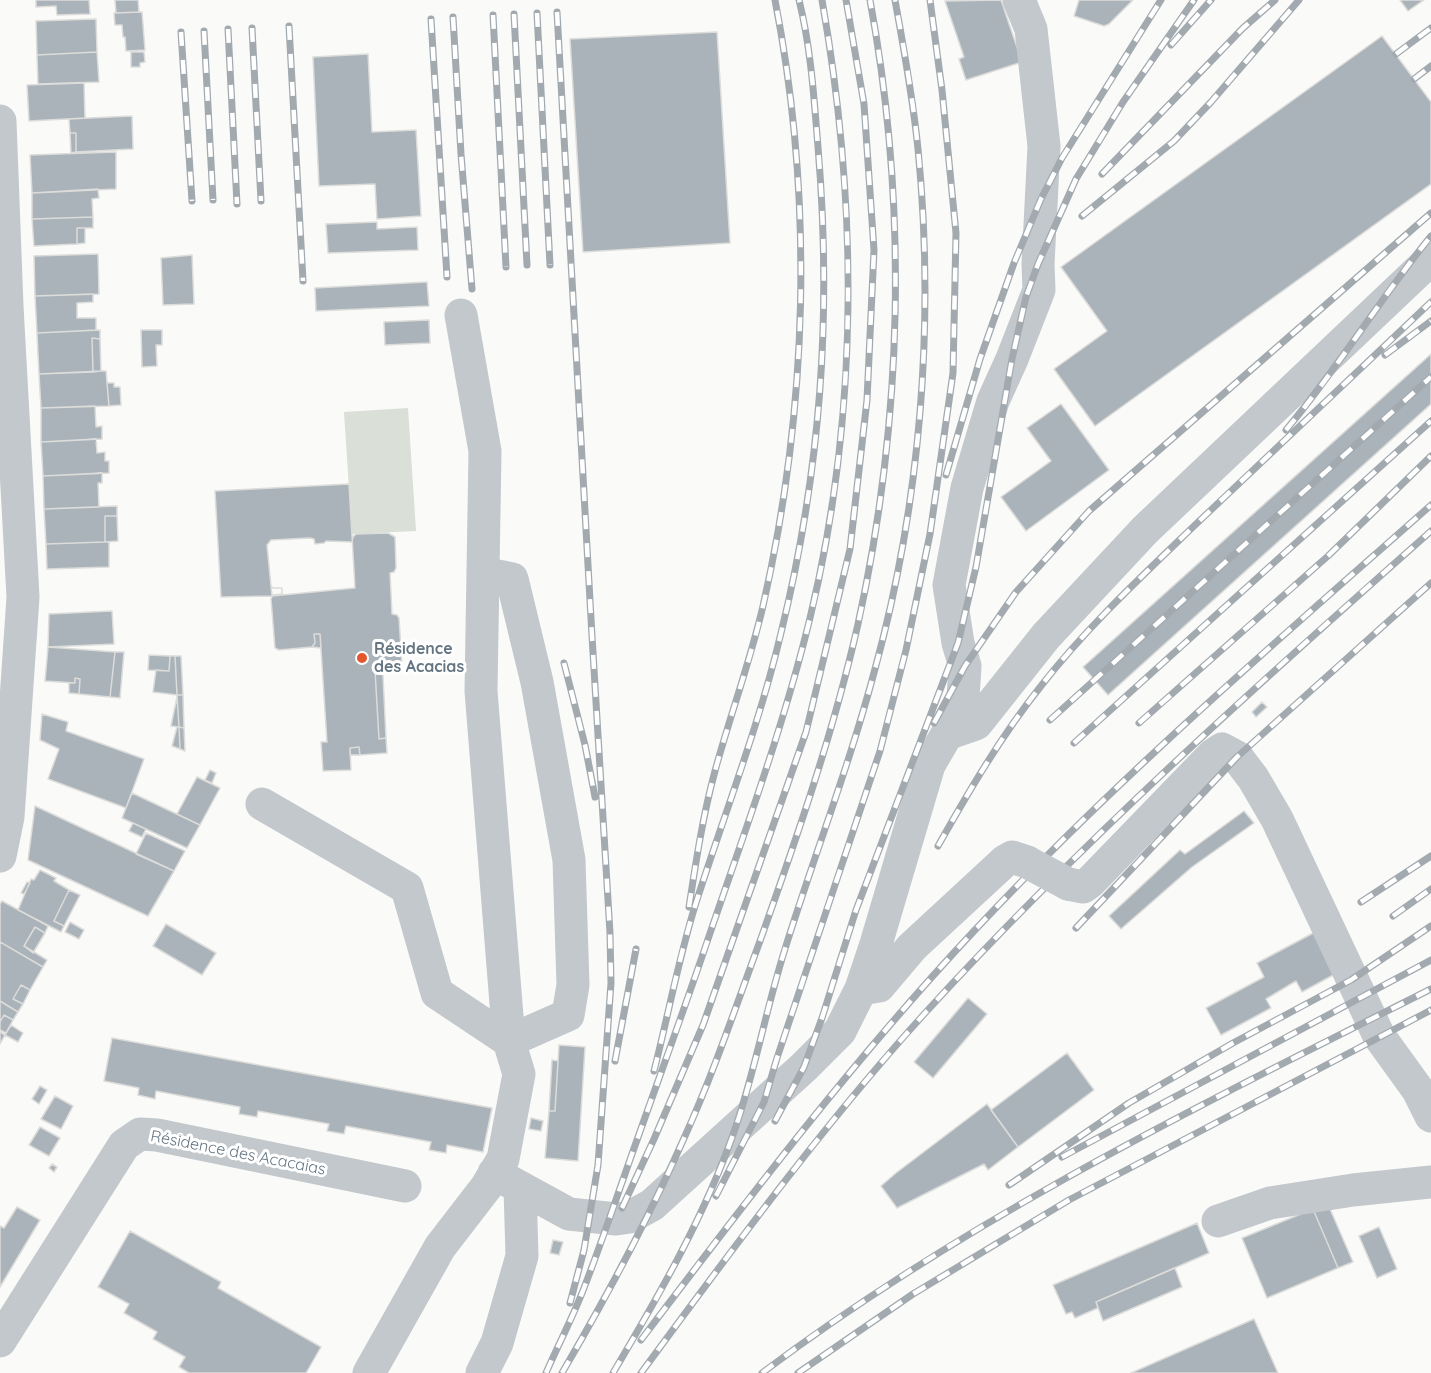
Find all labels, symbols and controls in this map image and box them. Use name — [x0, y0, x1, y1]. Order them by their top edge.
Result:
place label: Résidence des Acacias — [374, 639, 464, 677]
marker: Résidence des Acacias — [355, 651, 369, 665]
street label: Résidence des Acacaias — [149, 1127, 327, 1179]

